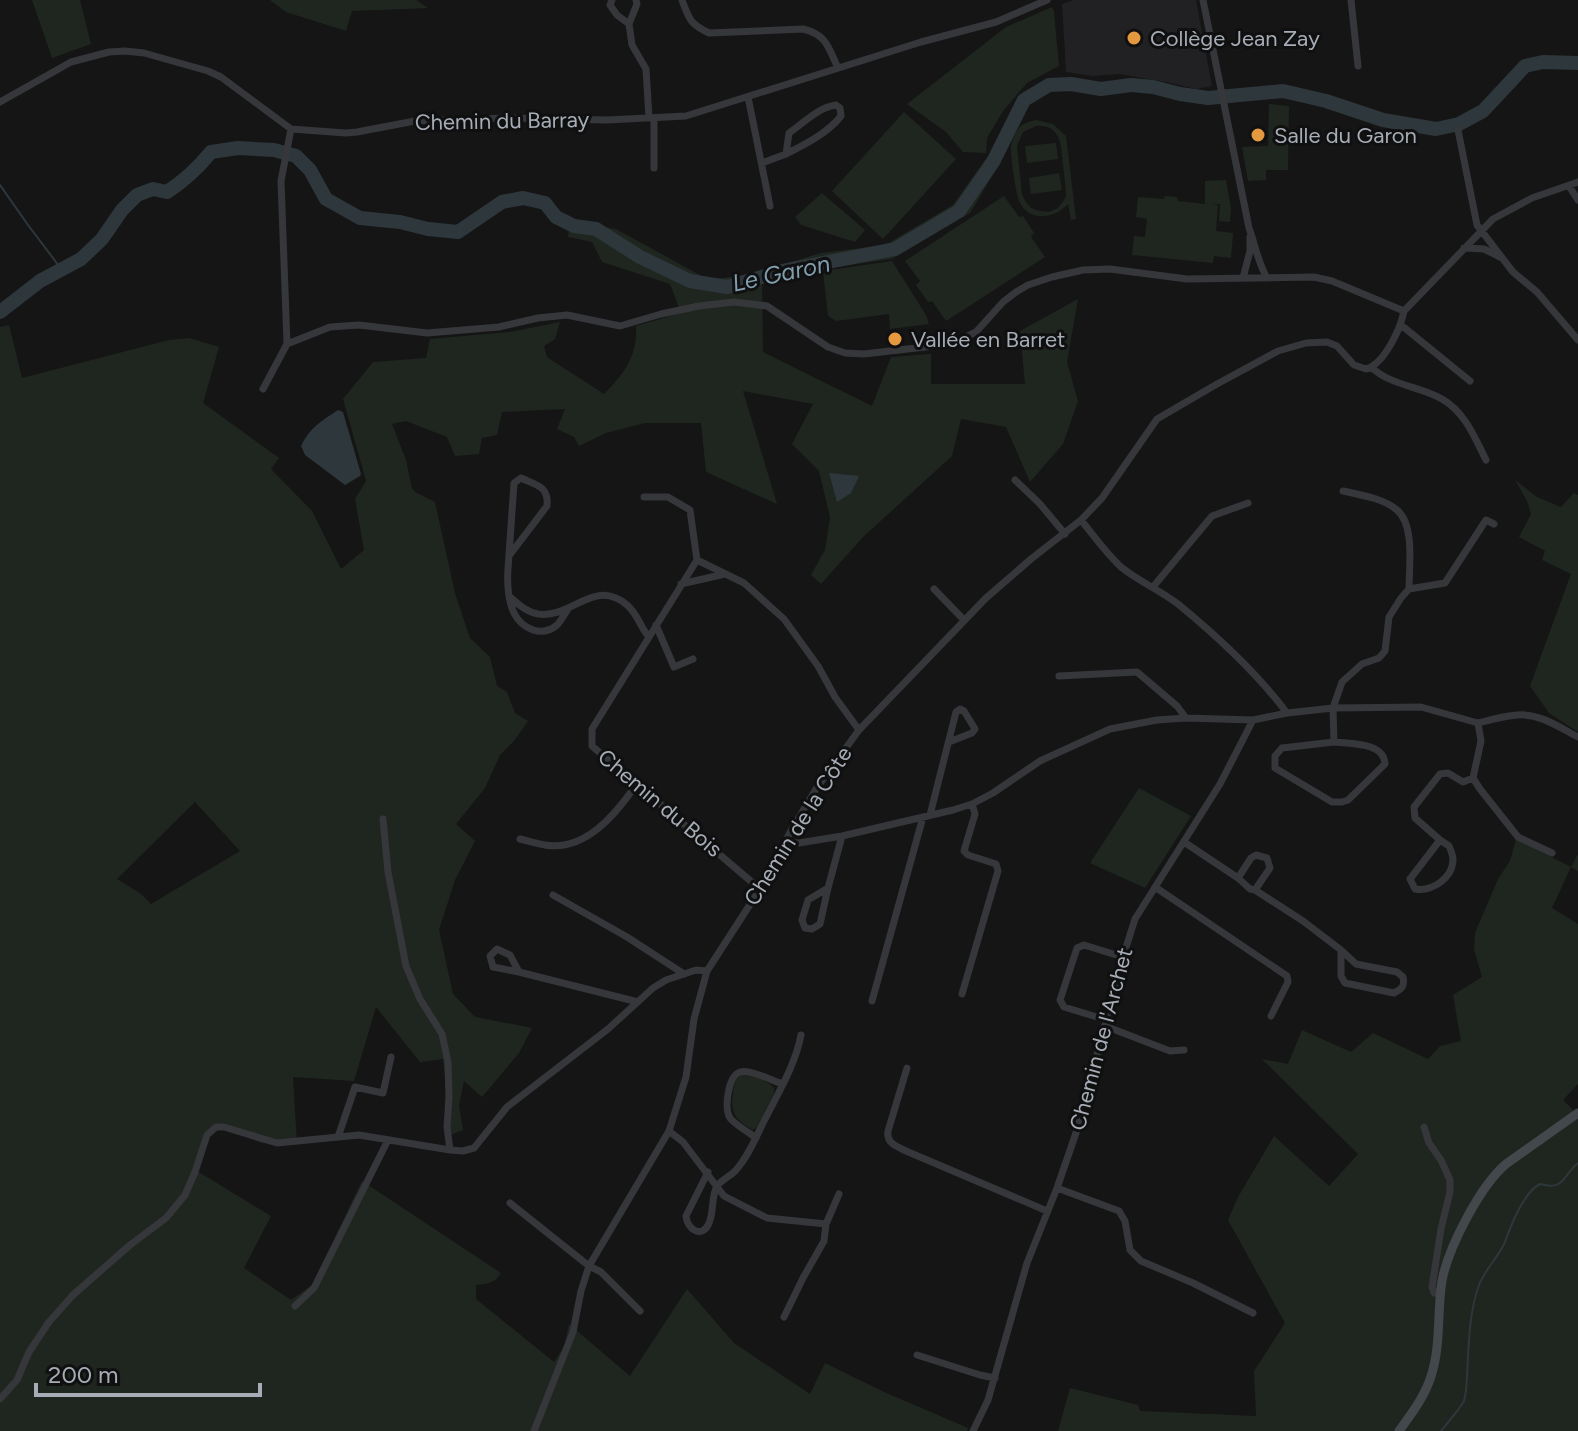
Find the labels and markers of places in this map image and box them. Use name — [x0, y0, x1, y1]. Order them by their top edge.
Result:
place label: Collège Jean Zay — [1150, 25, 1320, 52]
marker: Collège Jean Zay — [1125, 29, 1143, 47]
place label: Salle du Garon — [1274, 122, 1417, 149]
marker: Salle du Garon — [1249, 126, 1267, 144]
place label: Vallée en Barret — [911, 326, 1065, 353]
marker: Vallée en Barret — [886, 330, 904, 348]

